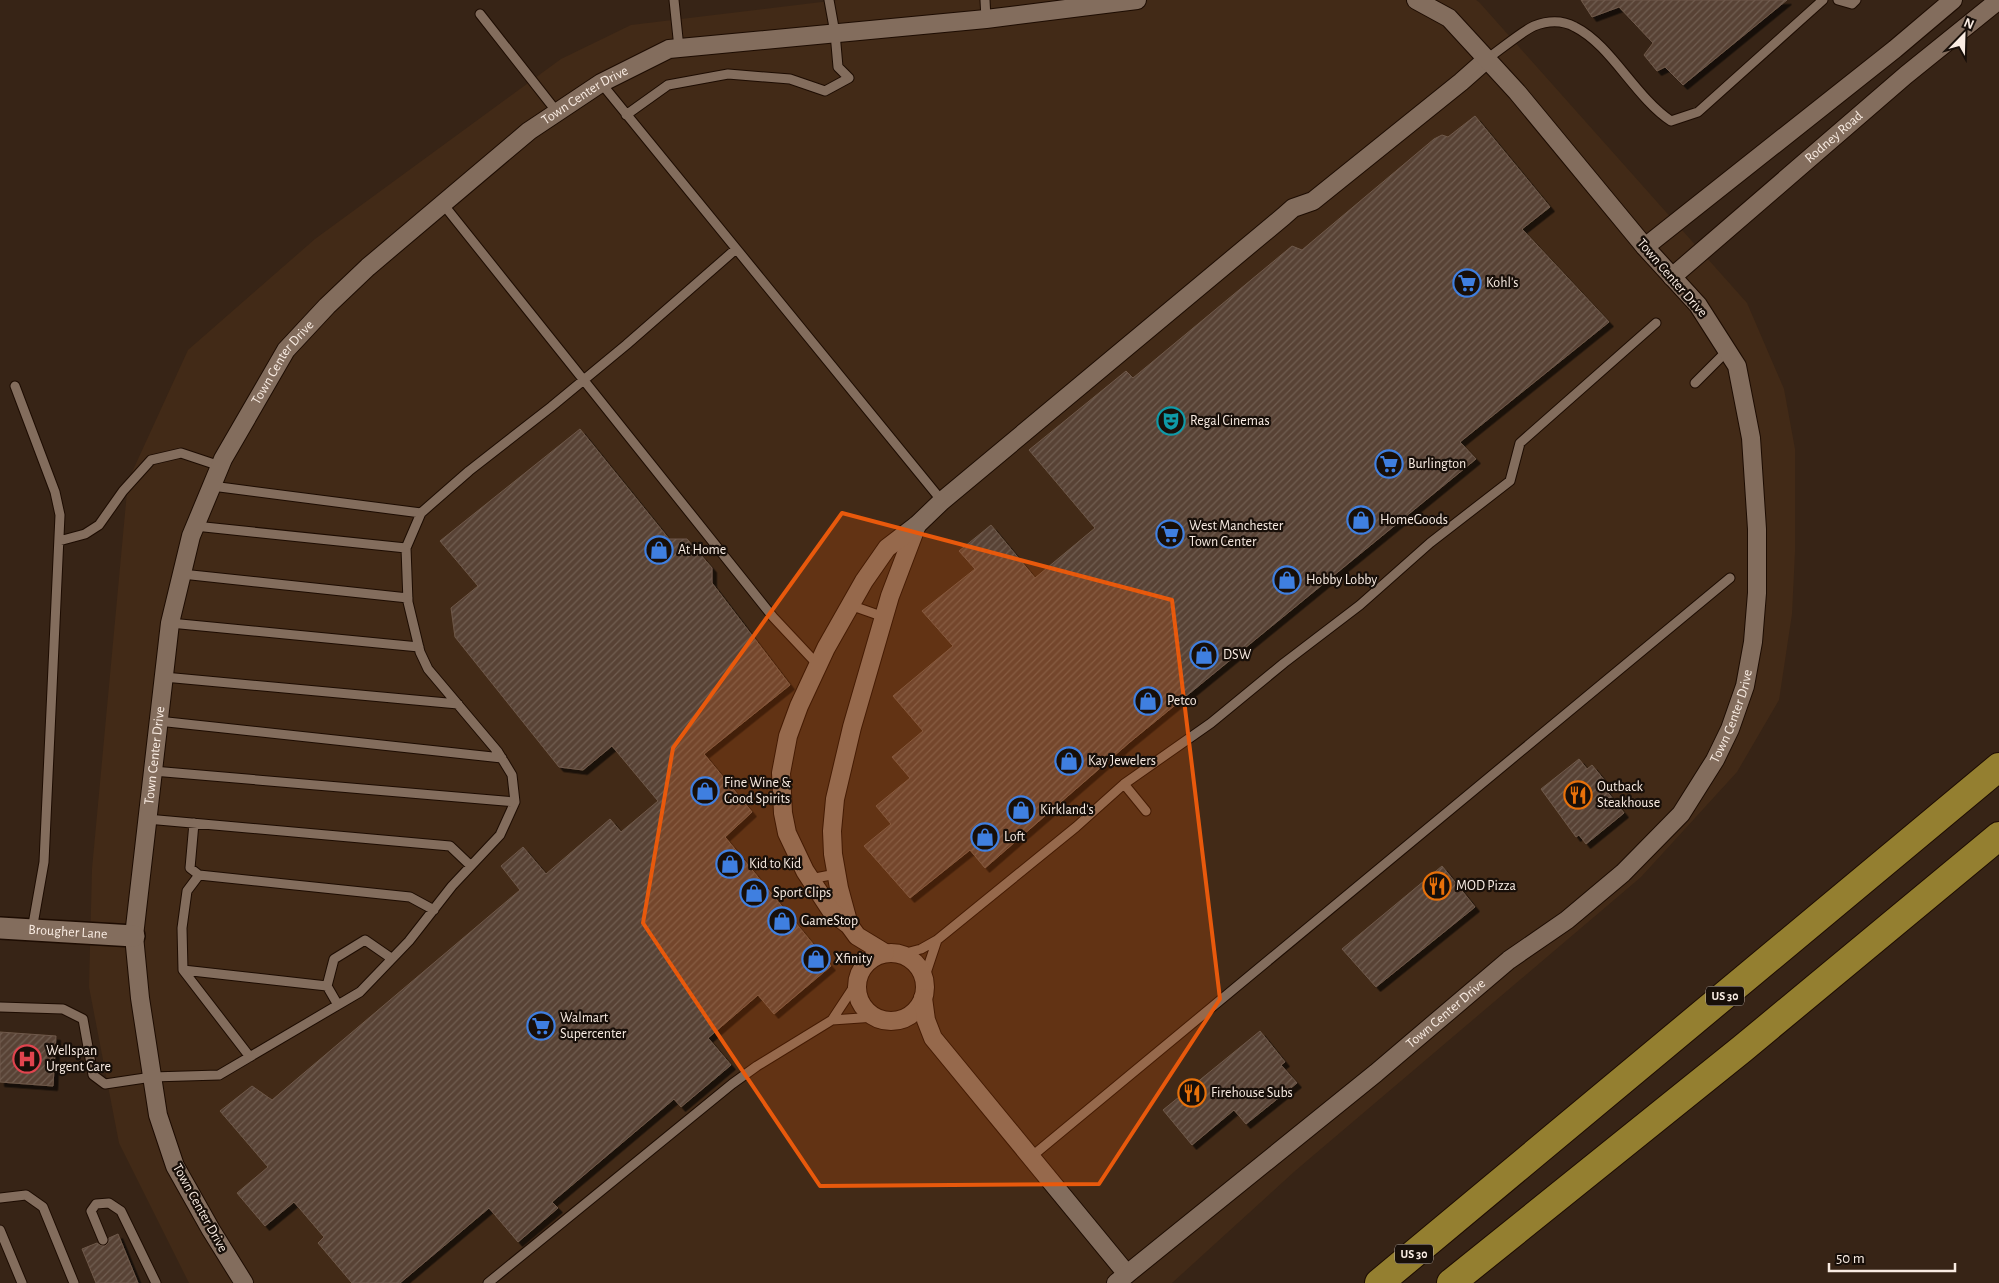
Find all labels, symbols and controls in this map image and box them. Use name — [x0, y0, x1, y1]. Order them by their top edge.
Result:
north arrow — [1939, 10, 1989, 60]
text: N — [1961, 16, 1976, 32]
street label: Town Center Drive — [539, 64, 630, 127]
street label: Rodney Road — [1802, 109, 1866, 166]
street label: Town Center Drive — [1634, 236, 1710, 320]
supermarket icon: Kohl's — [1452, 268, 1482, 298]
place label: Kohl's — [1486, 276, 1518, 290]
street label: Town Center Drive — [249, 318, 317, 407]
theatre icon: Regal Cinemas — [1156, 406, 1186, 436]
place label: Regal Cinemas — [1190, 414, 1270, 428]
supermarket icon: Burlington — [1374, 449, 1404, 479]
place label: Burlington — [1408, 457, 1466, 471]
shop icon: HomeGoods — [1346, 505, 1376, 535]
place label: HomeGoods — [1380, 513, 1448, 527]
supermarket icon: West Manchester Town Center — [1155, 519, 1185, 549]
place label: West Manchester Town Center — [1189, 519, 1284, 549]
shop icon: At Home — [644, 535, 674, 565]
place label: At Home — [678, 543, 726, 557]
shop icon: Hobby Lobby — [1272, 565, 1302, 595]
place label: Hobby Lobby — [1306, 573, 1377, 587]
shop icon: DSW — [1189, 640, 1219, 670]
place label: DSW — [1223, 648, 1252, 662]
street label: Town Center Drive — [1708, 668, 1755, 765]
shop icon: Petco — [1133, 686, 1163, 716]
place label: Petco — [1167, 694, 1197, 708]
street label: Town Center Drive — [142, 705, 167, 805]
shop icon: Kay Jewelers — [1054, 746, 1084, 776]
place label: Kay Jewelers — [1088, 754, 1156, 768]
shop icon: Fine Wine & Good Spirits — [690, 776, 720, 806]
place label: Fine Wine & Good Spirits — [724, 776, 791, 806]
restaurant icon: Outback Steakhouse — [1563, 780, 1593, 810]
place label: Outback Steakhouse — [1597, 780, 1660, 810]
shop icon: Kirkland's — [1006, 795, 1036, 825]
place label: Kirkland's — [1040, 803, 1094, 817]
shop icon: Loft — [970, 822, 1000, 852]
place label: Loft — [1004, 830, 1026, 844]
shop icon: Kid to Kid — [715, 849, 745, 879]
place label: Kid to Kid — [749, 857, 801, 871]
restaurant icon: MOD Pizza — [1422, 871, 1452, 901]
shop icon: Sport Clips — [739, 878, 769, 908]
place label: MOD Pizza — [1456, 879, 1516, 893]
place label: Sport Clips — [773, 886, 831, 900]
shop icon: GameStop — [767, 906, 797, 936]
place label: GameStop — [801, 914, 858, 928]
street label: Brougher Lane — [28, 923, 108, 941]
shop icon: Xfinity — [801, 944, 831, 974]
place label: Xfinity — [835, 952, 872, 966]
street label: Town Center Drive — [1404, 976, 1488, 1051]
road number: US 30 — [1706, 986, 1744, 1006]
supermarket icon: Walmart Supercenter — [526, 1011, 556, 1041]
place label: Walmart Supercenter — [560, 1011, 627, 1041]
hospital icon: Wellspan Urgent Care — [12, 1044, 42, 1074]
place label: Wellspan Urgent Care — [46, 1044, 111, 1074]
restaurant icon: Firehouse Subs — [1177, 1078, 1207, 1108]
place label: Firehouse Subs — [1211, 1086, 1293, 1100]
street label: Town Center Drive — [170, 1161, 230, 1255]
scale bar — [1829, 1240, 1955, 1272]
road number: US 30 — [1395, 1244, 1433, 1264]
text: 50 m — [1836, 1251, 1865, 1266]

